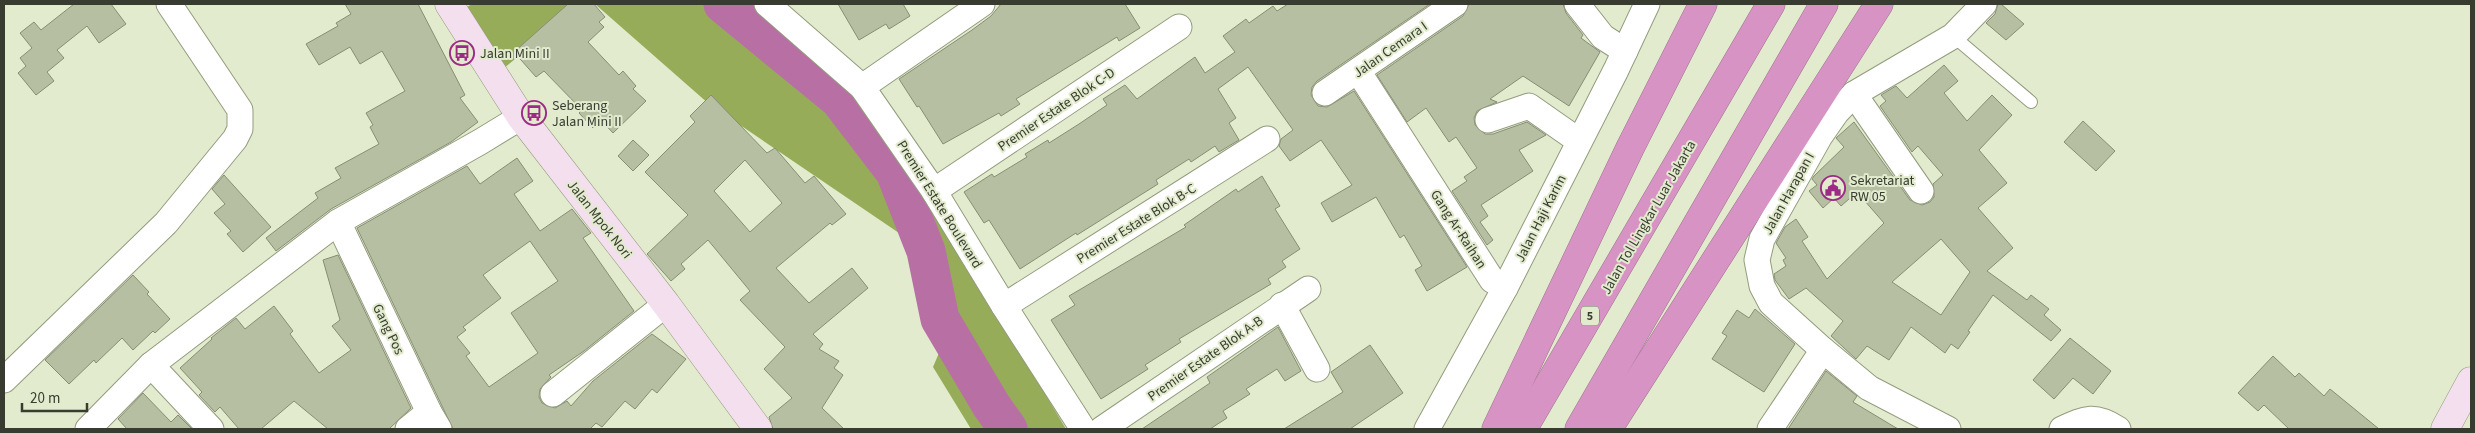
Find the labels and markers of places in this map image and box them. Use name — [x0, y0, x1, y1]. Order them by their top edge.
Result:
bus stop icon: Jalan Mini II — [449, 40, 475, 66]
place label: Jalan Mini II — [480, 44, 550, 64]
place label: Seberang Jalan Mini II — [552, 96, 622, 132]
bus stop icon: Seberang Jalan Mini II — [521, 100, 547, 126]
place label: Sekretariat RW 05 — [1850, 171, 1915, 207]
public building icon: Sekretariat RW 05 — [1820, 175, 1846, 201]

